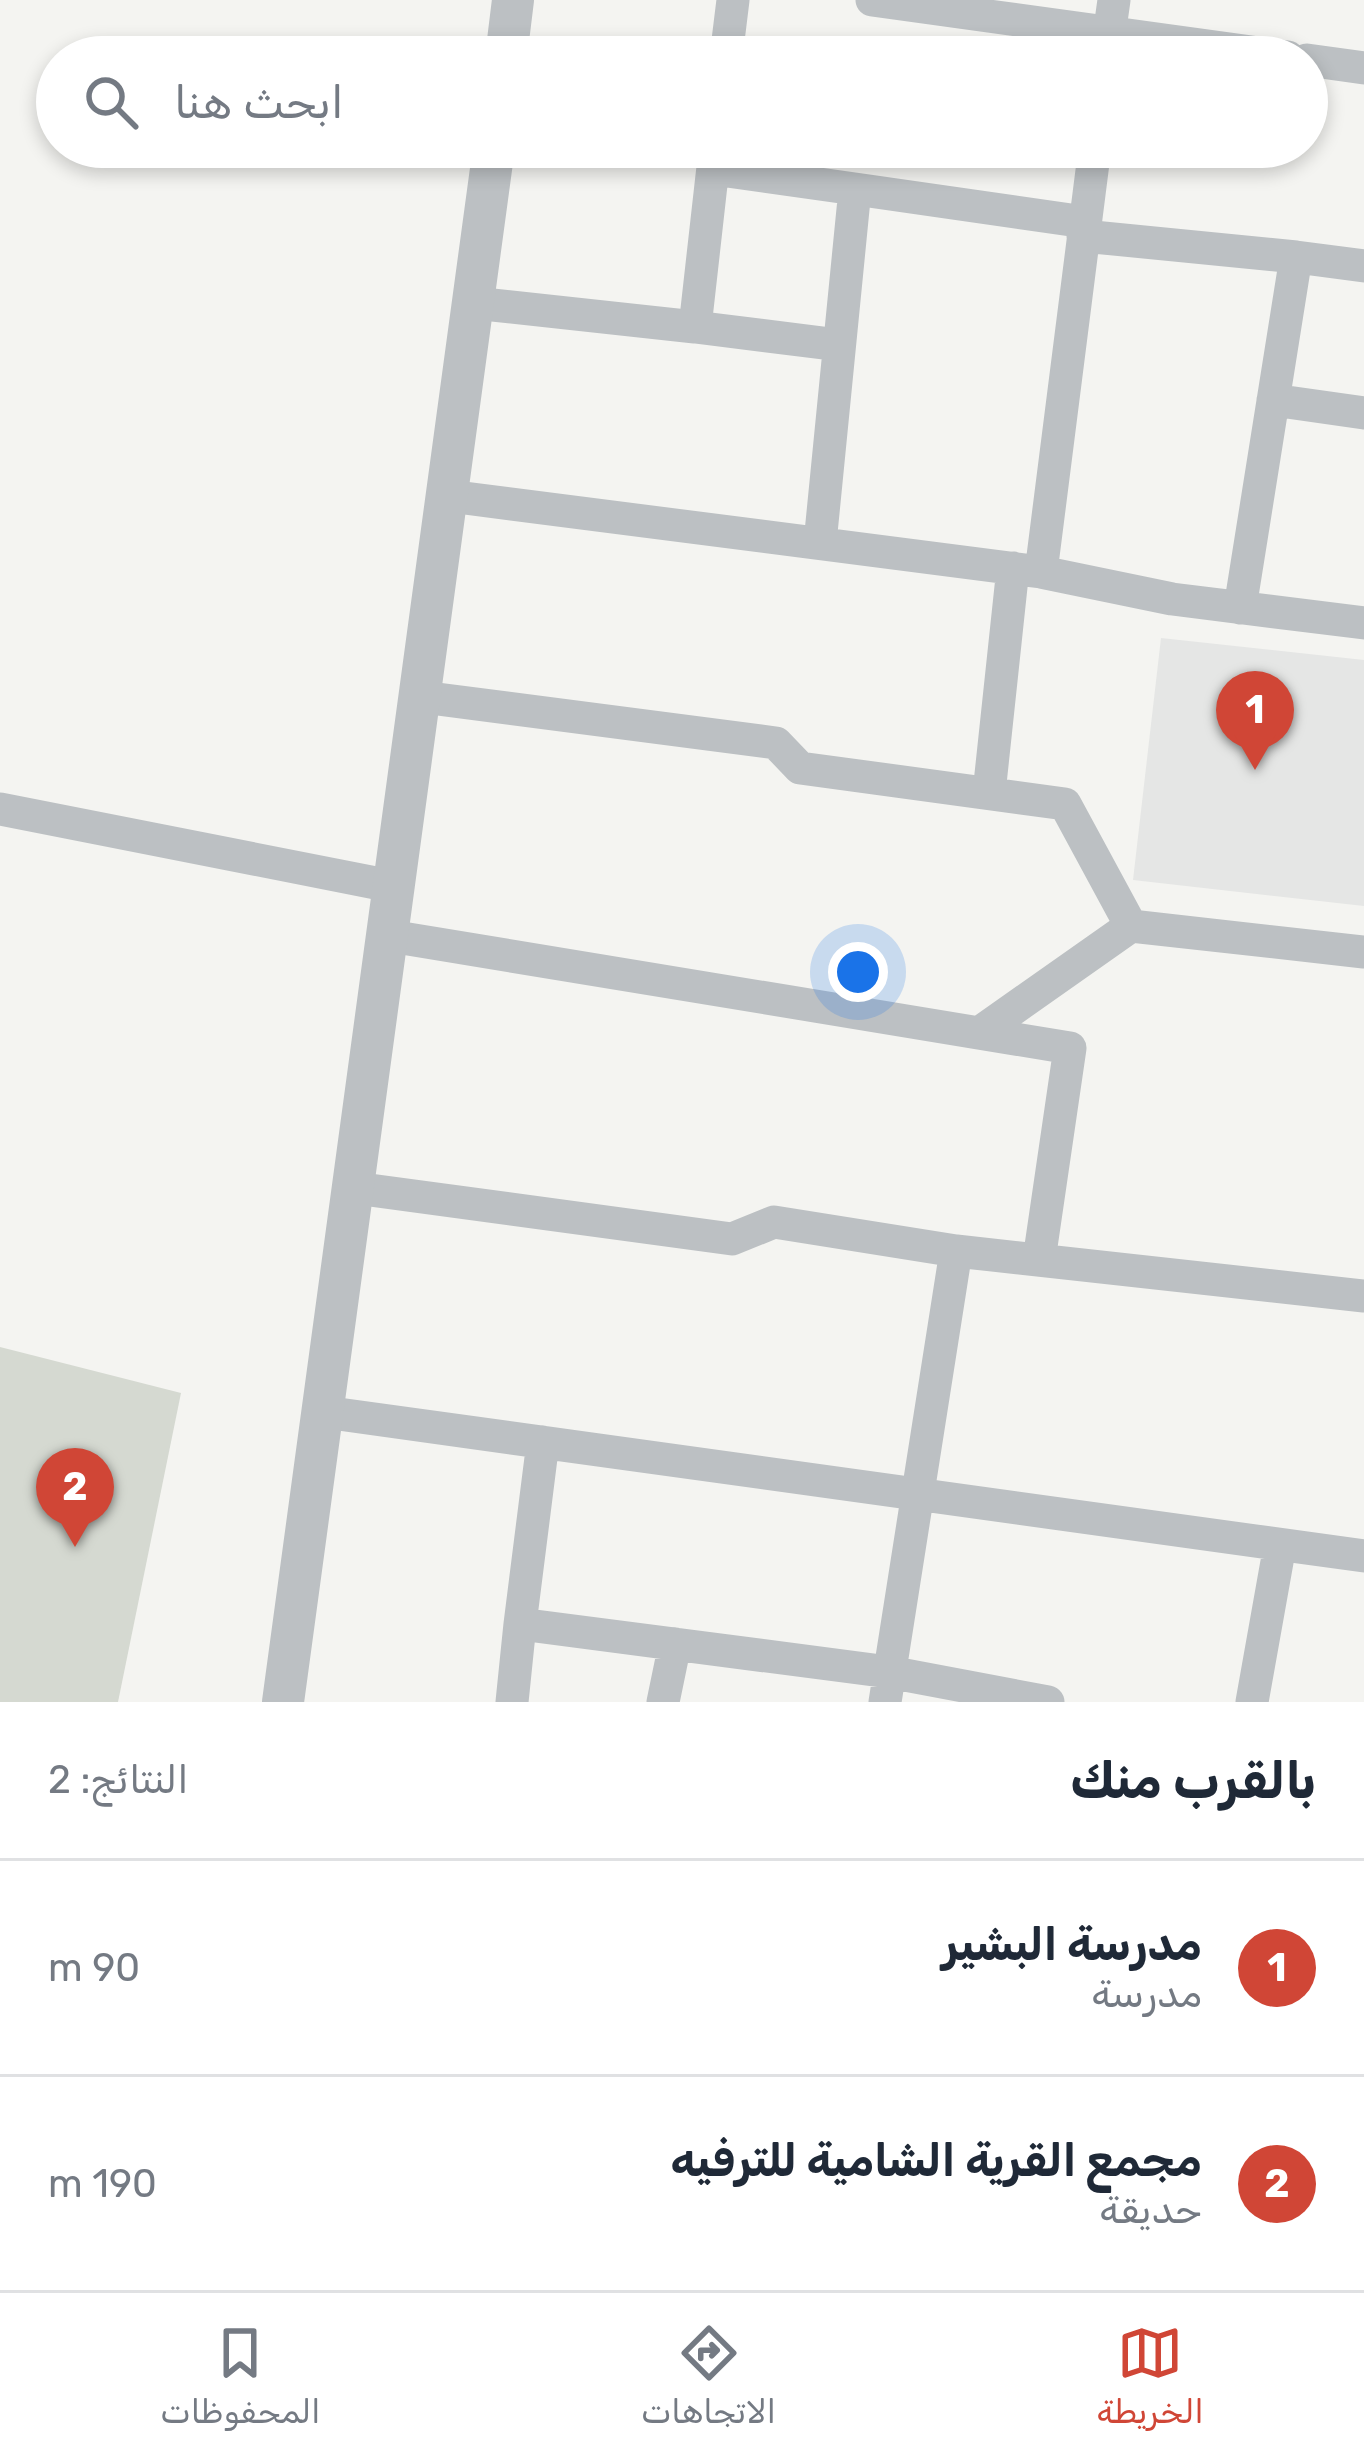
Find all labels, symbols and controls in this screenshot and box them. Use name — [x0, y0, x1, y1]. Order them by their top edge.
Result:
search box — [36, 36, 1328, 168]
icon: search — [78, 69, 144, 135]
text: ابحث هنا — [174, 76, 344, 129]
pin: 1 — [1216, 671, 1294, 770]
your location — [828, 942, 888, 1002]
pin: 2 — [36, 1448, 114, 1547]
text: بالقرب منك — [1070, 1750, 1316, 1811]
text: النتائج: 2 — [48, 1757, 188, 1803]
text: مدرسة البشير — [942, 1918, 1202, 1971]
text: 90 m — [48, 1945, 140, 1991]
text: 1 — [1267, 1945, 1287, 1991]
text: مدرسة — [1091, 1971, 1202, 2017]
text: مجمع القرية الشامية للترفيه — [670, 2134, 1202, 2187]
text: 190 m — [48, 2161, 157, 2207]
text: 2 — [1264, 2161, 1290, 2207]
text: حديقة — [1099, 2187, 1202, 2233]
tab: المحفوظات — [160, 2320, 321, 2431]
tab: الاتجاهات — [641, 2320, 776, 2431]
tab: الخريطة — [1096, 2320, 1204, 2431]

